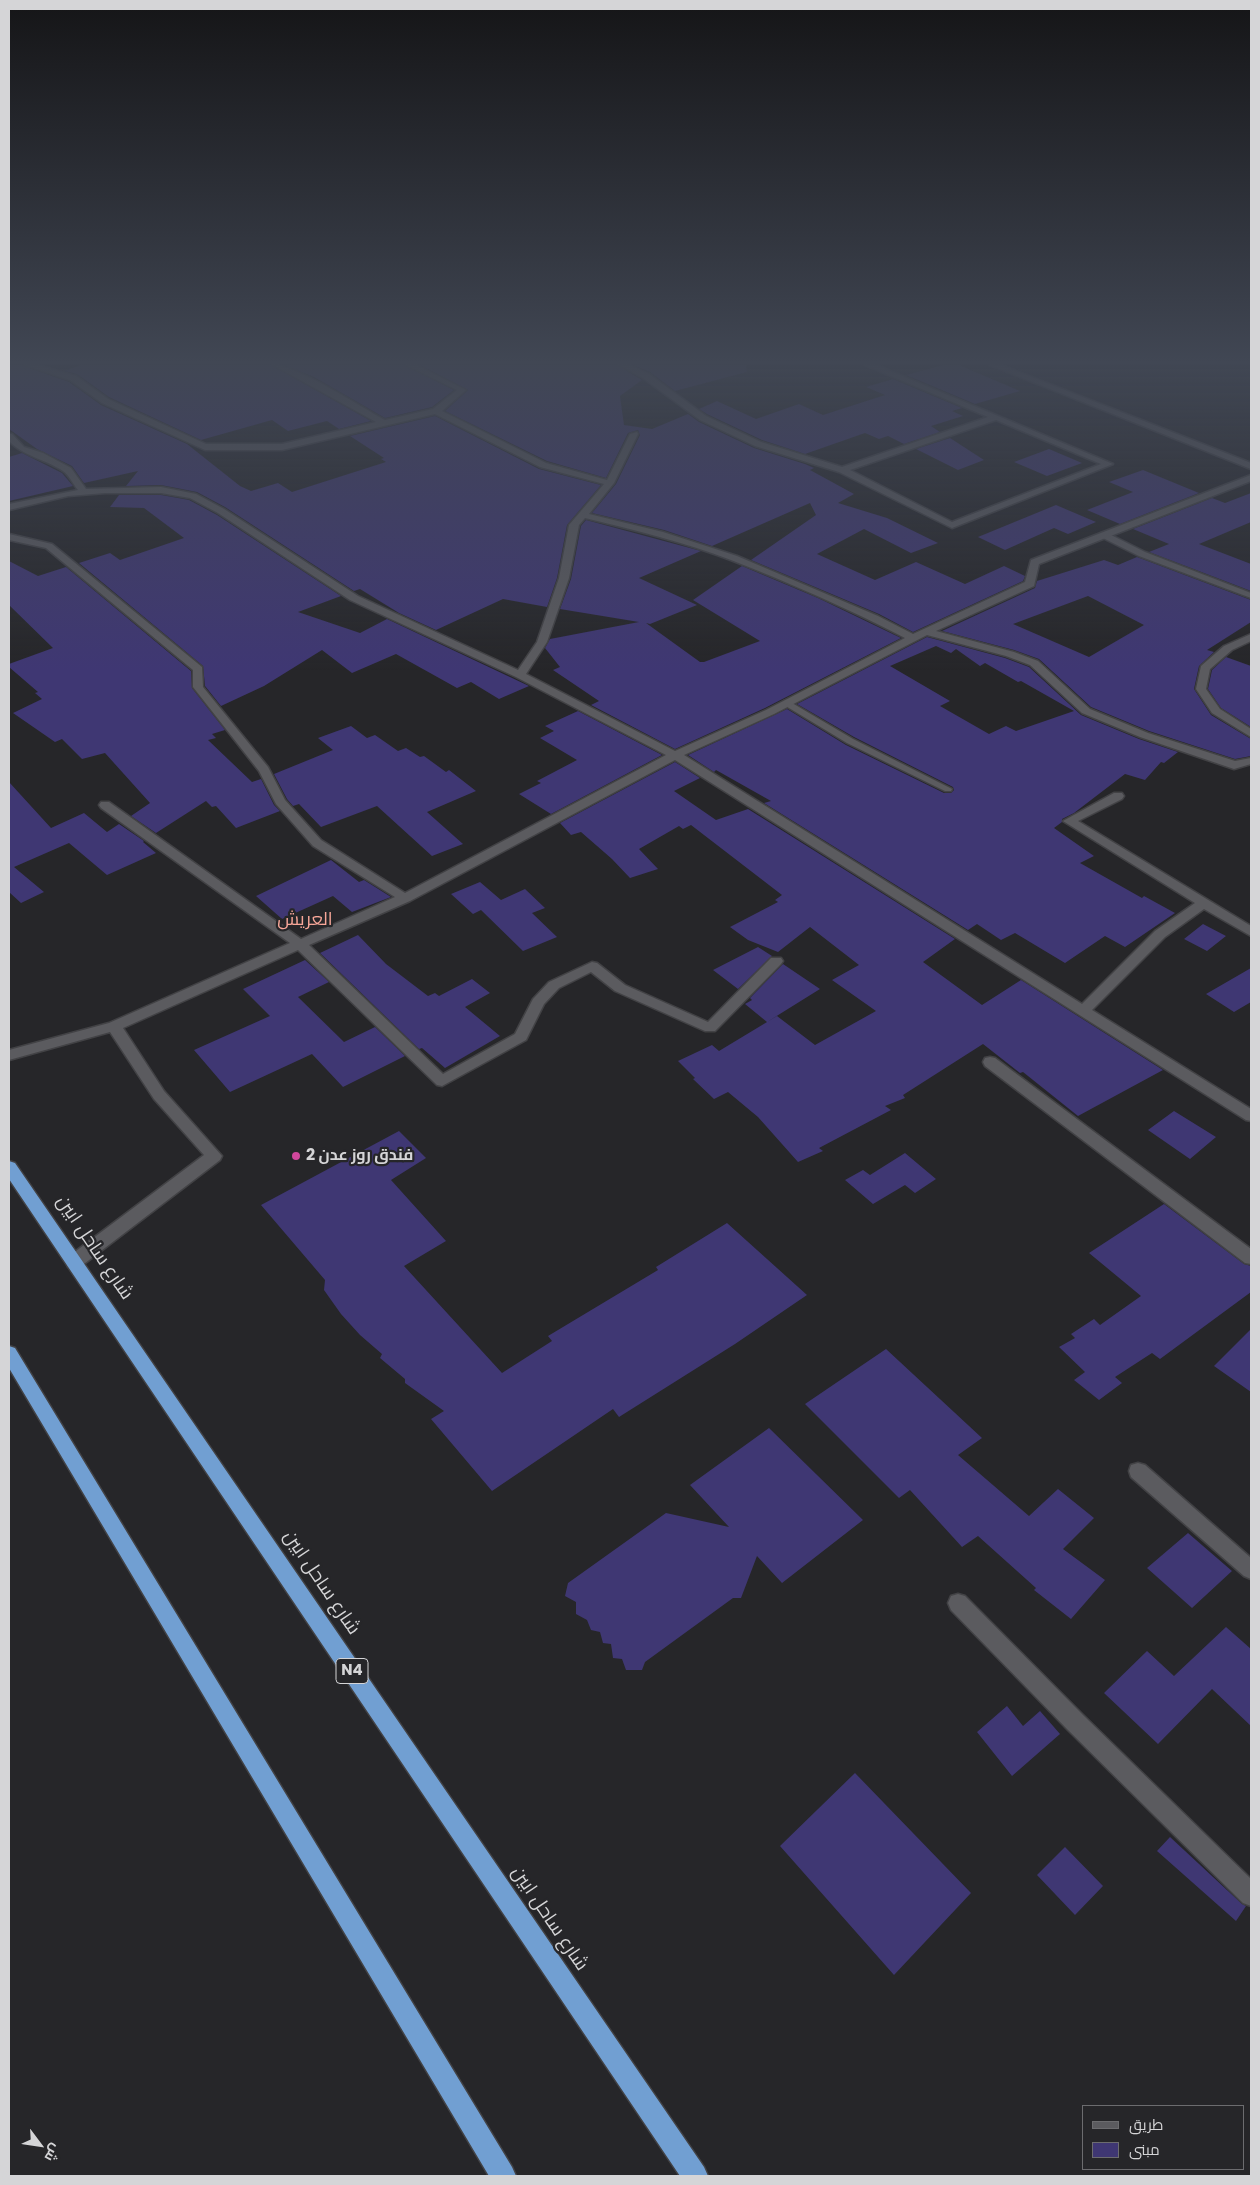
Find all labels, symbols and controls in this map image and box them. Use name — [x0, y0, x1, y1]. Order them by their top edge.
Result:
district label: العريش — [277, 909, 333, 931]
place label: فندق روز عدن 2 — [306, 1146, 413, 1166]
marker: فندق روز عدن 2 — [290, 1150, 302, 1162]
street label: شارع ساحل ابين — [51, 1191, 137, 1305]
street label: شارع ساحل ابين — [278, 1526, 364, 1640]
road number: N4 — [336, 1658, 368, 1684]
street label: شارع ساحل ابين — [506, 1862, 592, 1976]
legend — [1082, 2105, 1245, 2170]
text: طريق — [1129, 2114, 1163, 2135]
north arrow — [15, 2120, 65, 2170]
text: مبنى — [1129, 2139, 1160, 2160]
text: ش — [40, 2140, 66, 2166]

